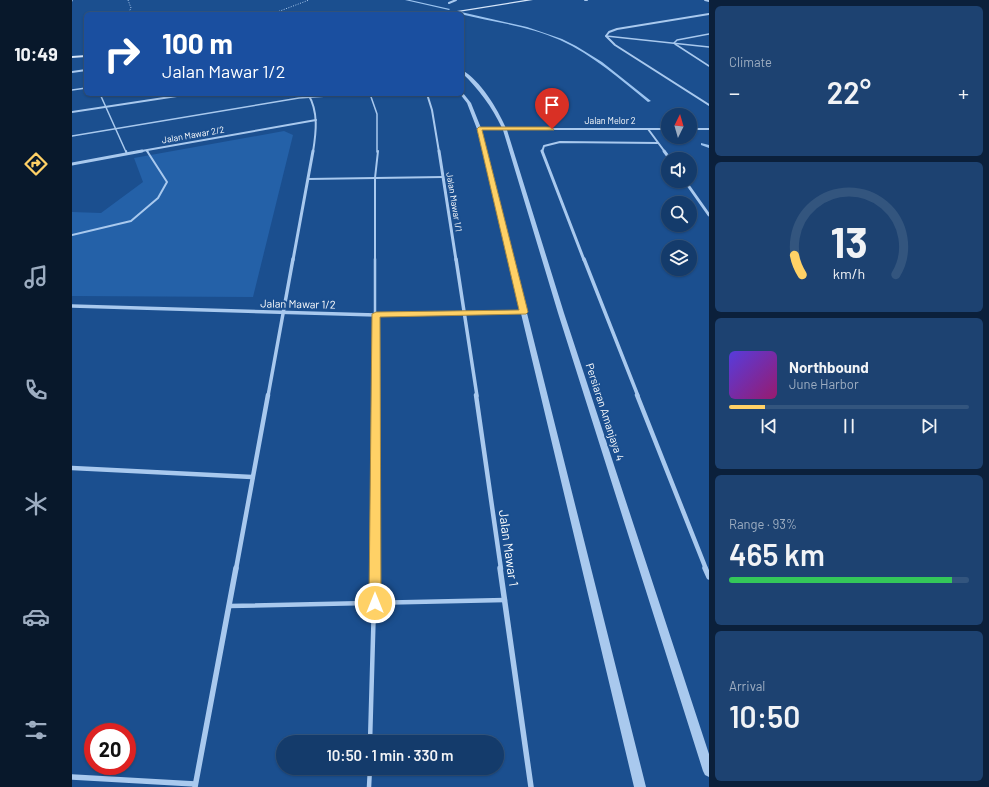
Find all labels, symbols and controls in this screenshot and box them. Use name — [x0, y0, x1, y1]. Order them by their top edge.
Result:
text: 100 m — [162, 26, 233, 60]
icon: right — [96, 28, 148, 80]
text: 10:49 — [14, 43, 58, 65]
text: Climate — [729, 54, 772, 70]
text: Jalan Mawar 1/2 — [162, 60, 285, 82]
text: 22° — [827, 74, 871, 110]
text: − — [729, 79, 740, 105]
text: + — [958, 79, 969, 105]
pin — [535, 88, 569, 129]
icon: arrive — [541, 94, 563, 116]
north arrow — [661, 108, 697, 144]
map controls — [661, 108, 697, 276]
street label: Jalan Melor 2 — [584, 115, 636, 126]
street label: Jalan Mawar 2/2 — [161, 124, 225, 145]
icon: directions — [22, 150, 50, 178]
button: sound — [661, 152, 697, 188]
street label: Jalan Mawar 1/1 — [444, 171, 465, 232]
button: search — [661, 196, 697, 232]
text: 13 — [830, 216, 868, 266]
button: layers — [661, 240, 697, 276]
icon: music — [22, 263, 50, 291]
text: km/h — [833, 265, 865, 282]
street label: Jalan Mawar 1/2 — [260, 296, 336, 311]
text: Northbound — [789, 358, 869, 376]
street label: Persiaran Amanjaya 4 — [584, 361, 627, 462]
icon: phone — [22, 376, 50, 404]
text: June Harbor — [789, 376, 859, 392]
icon: previous — [758, 415, 780, 437]
icon: pause — [838, 415, 860, 437]
icon: next — [918, 415, 940, 437]
icon: climate — [22, 490, 50, 518]
street label: Jalan Mawar 1 — [496, 509, 522, 587]
text: Range · 93% — [729, 516, 797, 532]
text: 465 km — [729, 536, 825, 572]
position arrow — [354, 582, 396, 624]
icon: car — [22, 603, 50, 631]
text: Arrival — [729, 678, 765, 694]
text: 10:50 — [729, 698, 800, 734]
icon: filters — [22, 716, 50, 744]
speed limit sign: 20 — [84, 723, 136, 775]
text: 10:50 · 1 min · 330 m — [327, 746, 454, 764]

